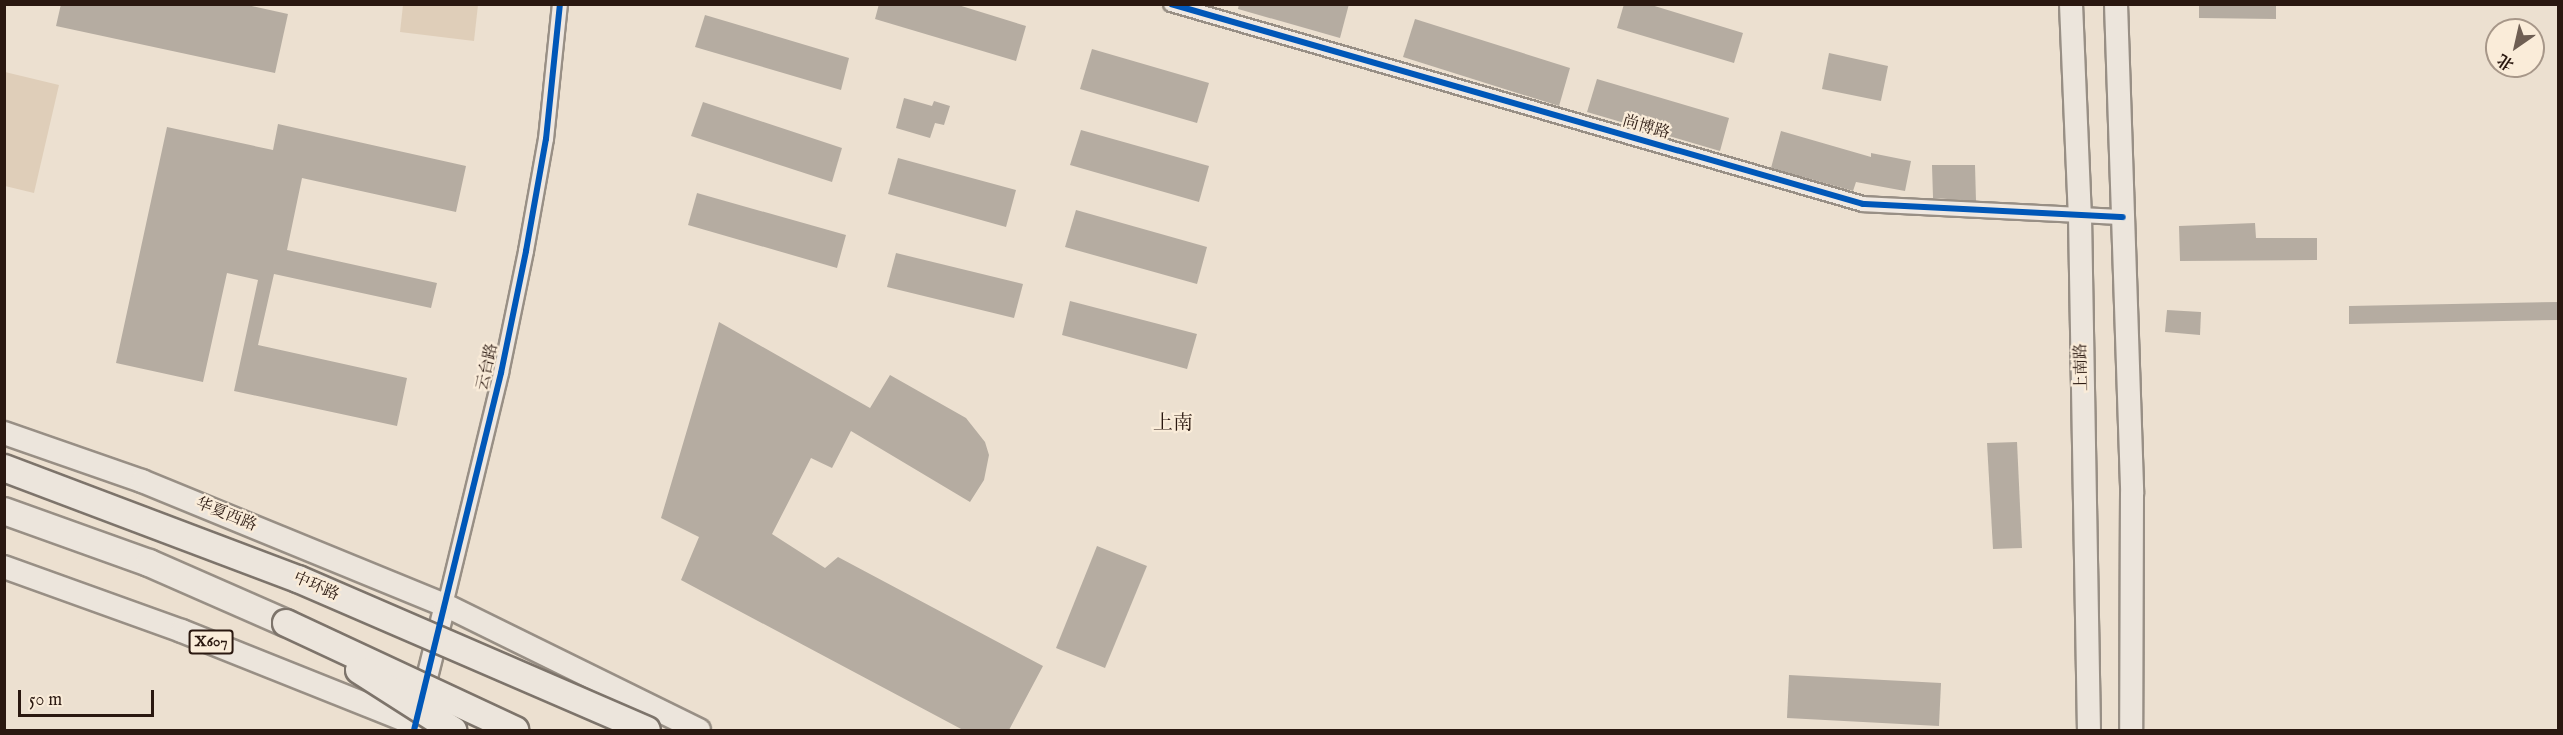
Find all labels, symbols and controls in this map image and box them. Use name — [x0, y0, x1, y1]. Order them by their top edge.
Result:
north arrow — [2485, 18, 2545, 78]
text: 北 — [2494, 49, 2518, 74]
street label: 尚博路 — [1620, 112, 1672, 144]
street label: 云台路 — [473, 341, 503, 393]
street label: 上南路 — [2072, 343, 2092, 391]
district label: 上南 — [1153, 411, 1193, 435]
street label: 华夏西路 — [193, 494, 259, 536]
street label: 中环路 — [290, 569, 342, 605]
road number: X607 — [188, 630, 234, 654]
scale bar — [21, 678, 158, 716]
text: 50 m — [29, 689, 62, 712]

